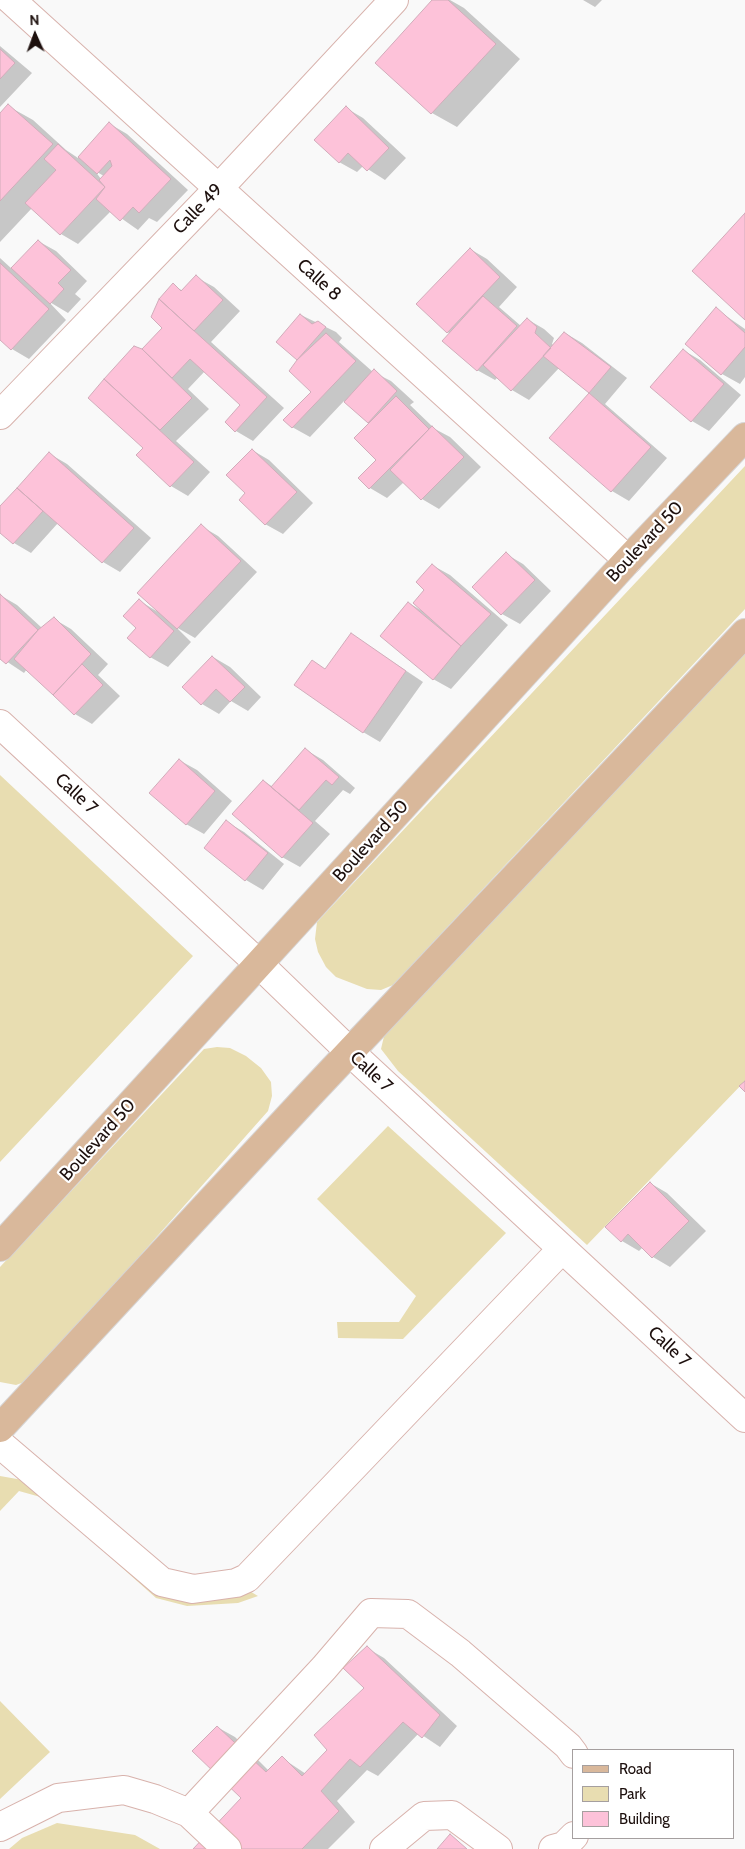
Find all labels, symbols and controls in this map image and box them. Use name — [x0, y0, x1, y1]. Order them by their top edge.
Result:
north arrow — [10, 10, 60, 60]
text: N — [29, 11, 40, 29]
street label: Calle 49 — [169, 179, 227, 239]
street label: Calle 8 — [292, 254, 346, 306]
street label: Boulevard 50 — [602, 497, 688, 587]
street label: Calle 7 — [50, 769, 102, 819]
street label: Boulevard 50 — [329, 796, 413, 886]
street label: Calle 7 — [345, 1047, 397, 1097]
street label: Boulevard 50 — [56, 1095, 140, 1185]
street label: Calle 7 — [643, 1322, 695, 1372]
legend — [572, 1749, 735, 1839]
text: Road — [619, 1760, 652, 1778]
text: Park — [619, 1785, 646, 1803]
text: Building — [619, 1810, 670, 1828]

